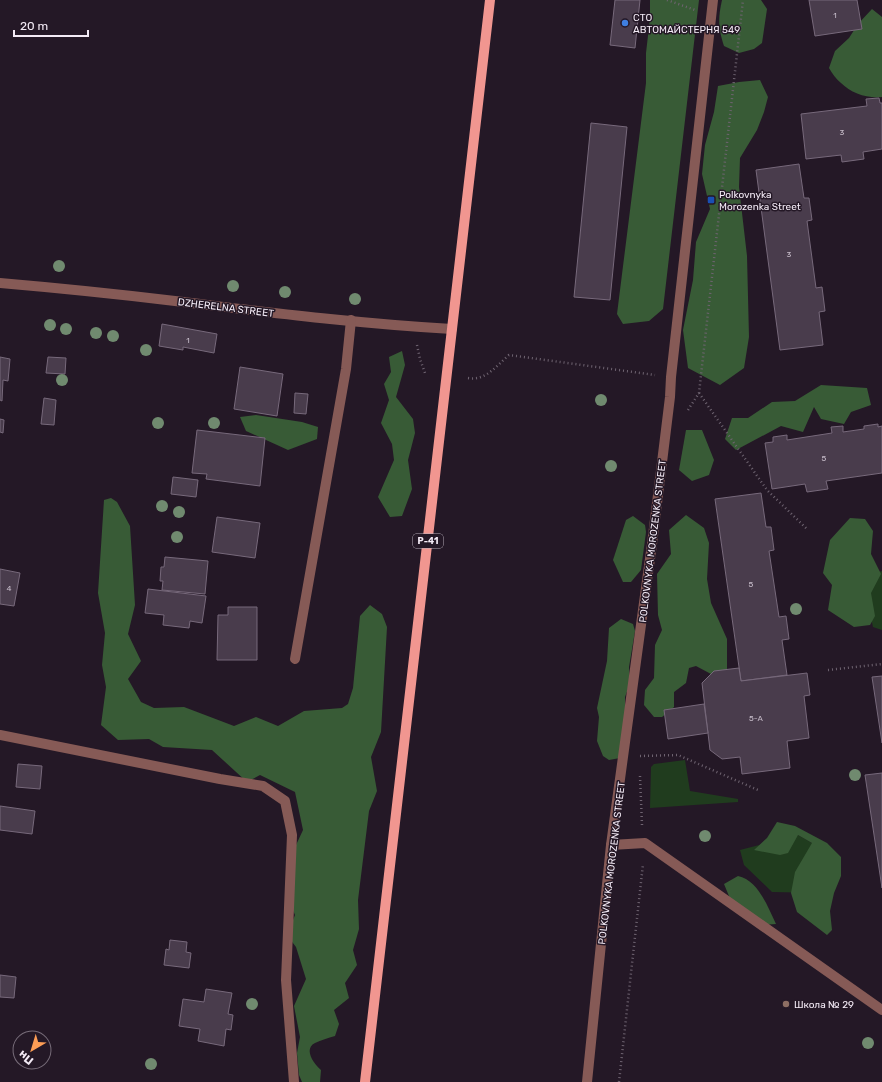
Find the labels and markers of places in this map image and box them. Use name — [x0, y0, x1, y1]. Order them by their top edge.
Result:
place label: СТО АВТОМАЙСТЕРНЯ 549 — [633, 12, 740, 36]
marker: СТО АВТОМАЙСТЕРНЯ 549 — [620, 18, 630, 28]
place label: Polkovnyka Morozenka Street — [719, 189, 801, 213]
marker: Polkovnyka Morozenka Street — [706, 195, 716, 205]
marker: Школа № 29 — [781, 999, 791, 1009]
place label: Школа № 29 — [794, 999, 854, 1011]

